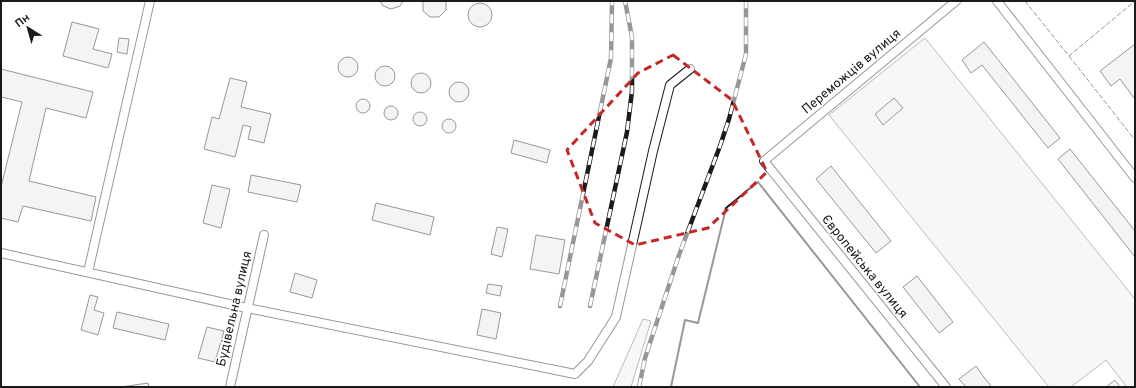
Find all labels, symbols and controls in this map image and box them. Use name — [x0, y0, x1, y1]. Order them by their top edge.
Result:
north arrow — [8, 8, 48, 48]
text: Пн — [12, 11, 33, 31]
street label: Переможців вулиця — [799, 26, 905, 118]
street label: Європейська вулиця — [817, 212, 911, 322]
street label: Будівельна вулиця — [214, 250, 256, 368]

